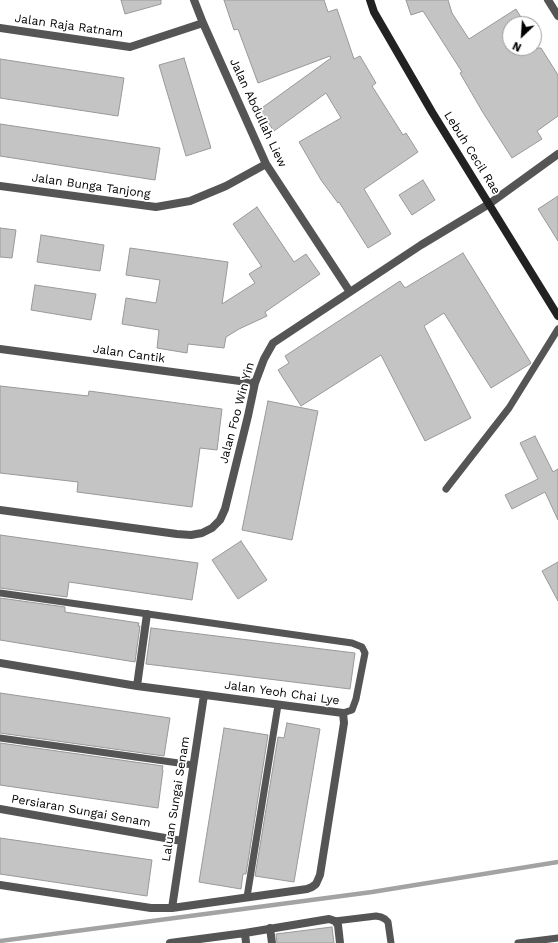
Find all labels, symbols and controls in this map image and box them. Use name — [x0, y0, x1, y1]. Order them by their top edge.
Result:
street label: Jalan Raja Ratnam — [14, 11, 124, 41]
north arrow — [502, 16, 542, 56]
text: N — [511, 39, 524, 54]
street label: Jalan Abdullah Liew — [226, 56, 290, 170]
street label: Lebuh Cecil Rae — [441, 109, 503, 197]
street label: Jalan Bunga Tanjong — [31, 171, 151, 201]
street label: Jalan Cantik — [92, 342, 166, 366]
street label: Jalan Foo Win Yin — [217, 361, 257, 465]
street label: Jalan Yeoh Chai Lye — [224, 678, 340, 708]
street label: Laluan Sungai Senam — [159, 735, 193, 863]
street label: Persiaran Sungai Senam — [10, 792, 152, 830]

